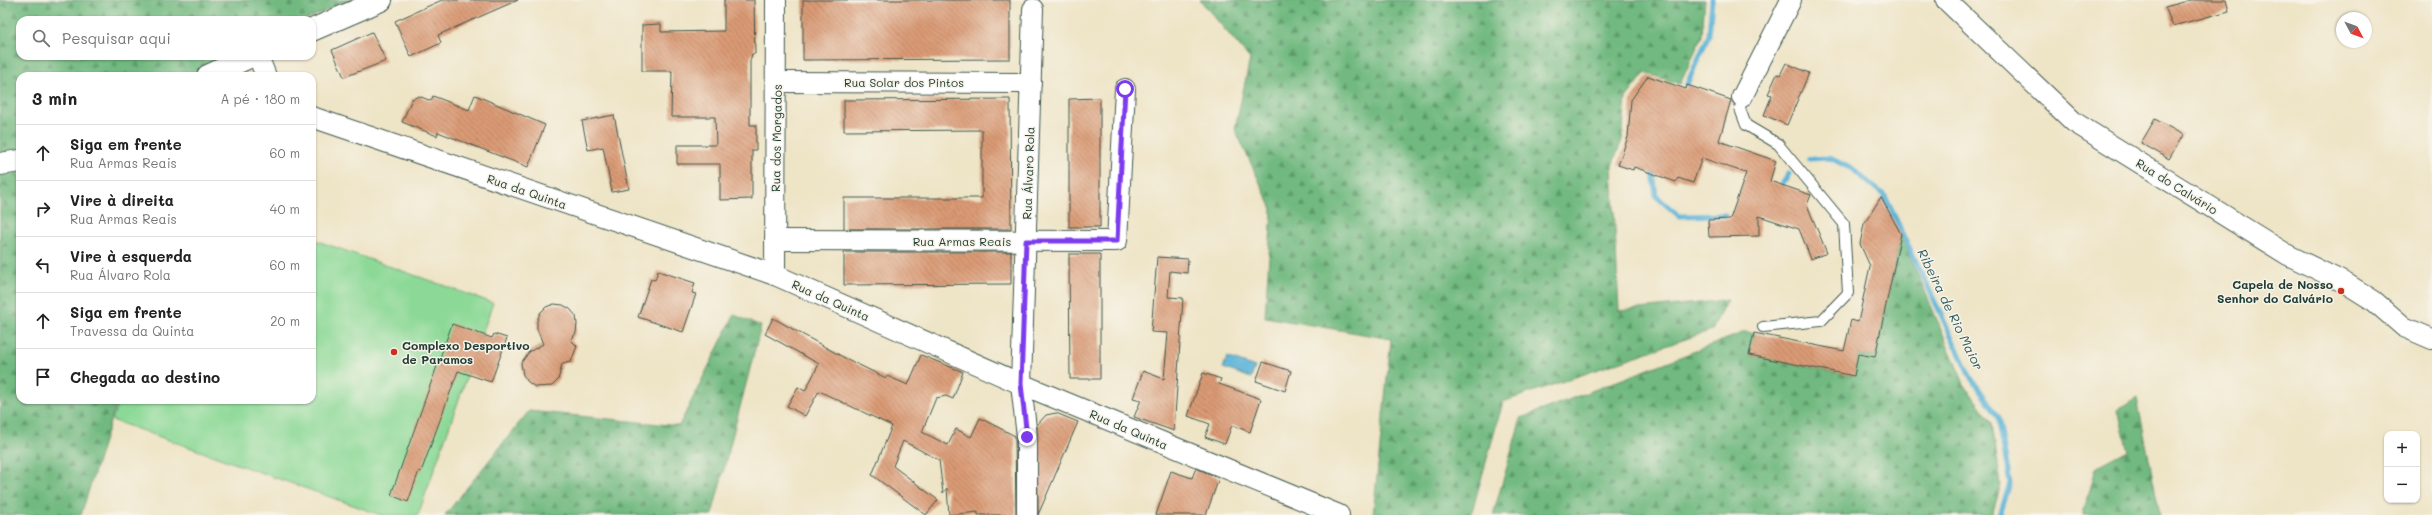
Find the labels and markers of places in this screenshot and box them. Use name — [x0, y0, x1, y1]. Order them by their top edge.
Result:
place label: Capela de Nosso Senhor do Calvário — [2217, 276, 2333, 306]
marker: Capela de Nosso Senhor do Calvário — [2336, 286, 2346, 296]
place label: Complexo Desportivo de Paramos — [402, 337, 530, 367]
marker: Complexo Desportivo de Paramos — [389, 347, 399, 357]

